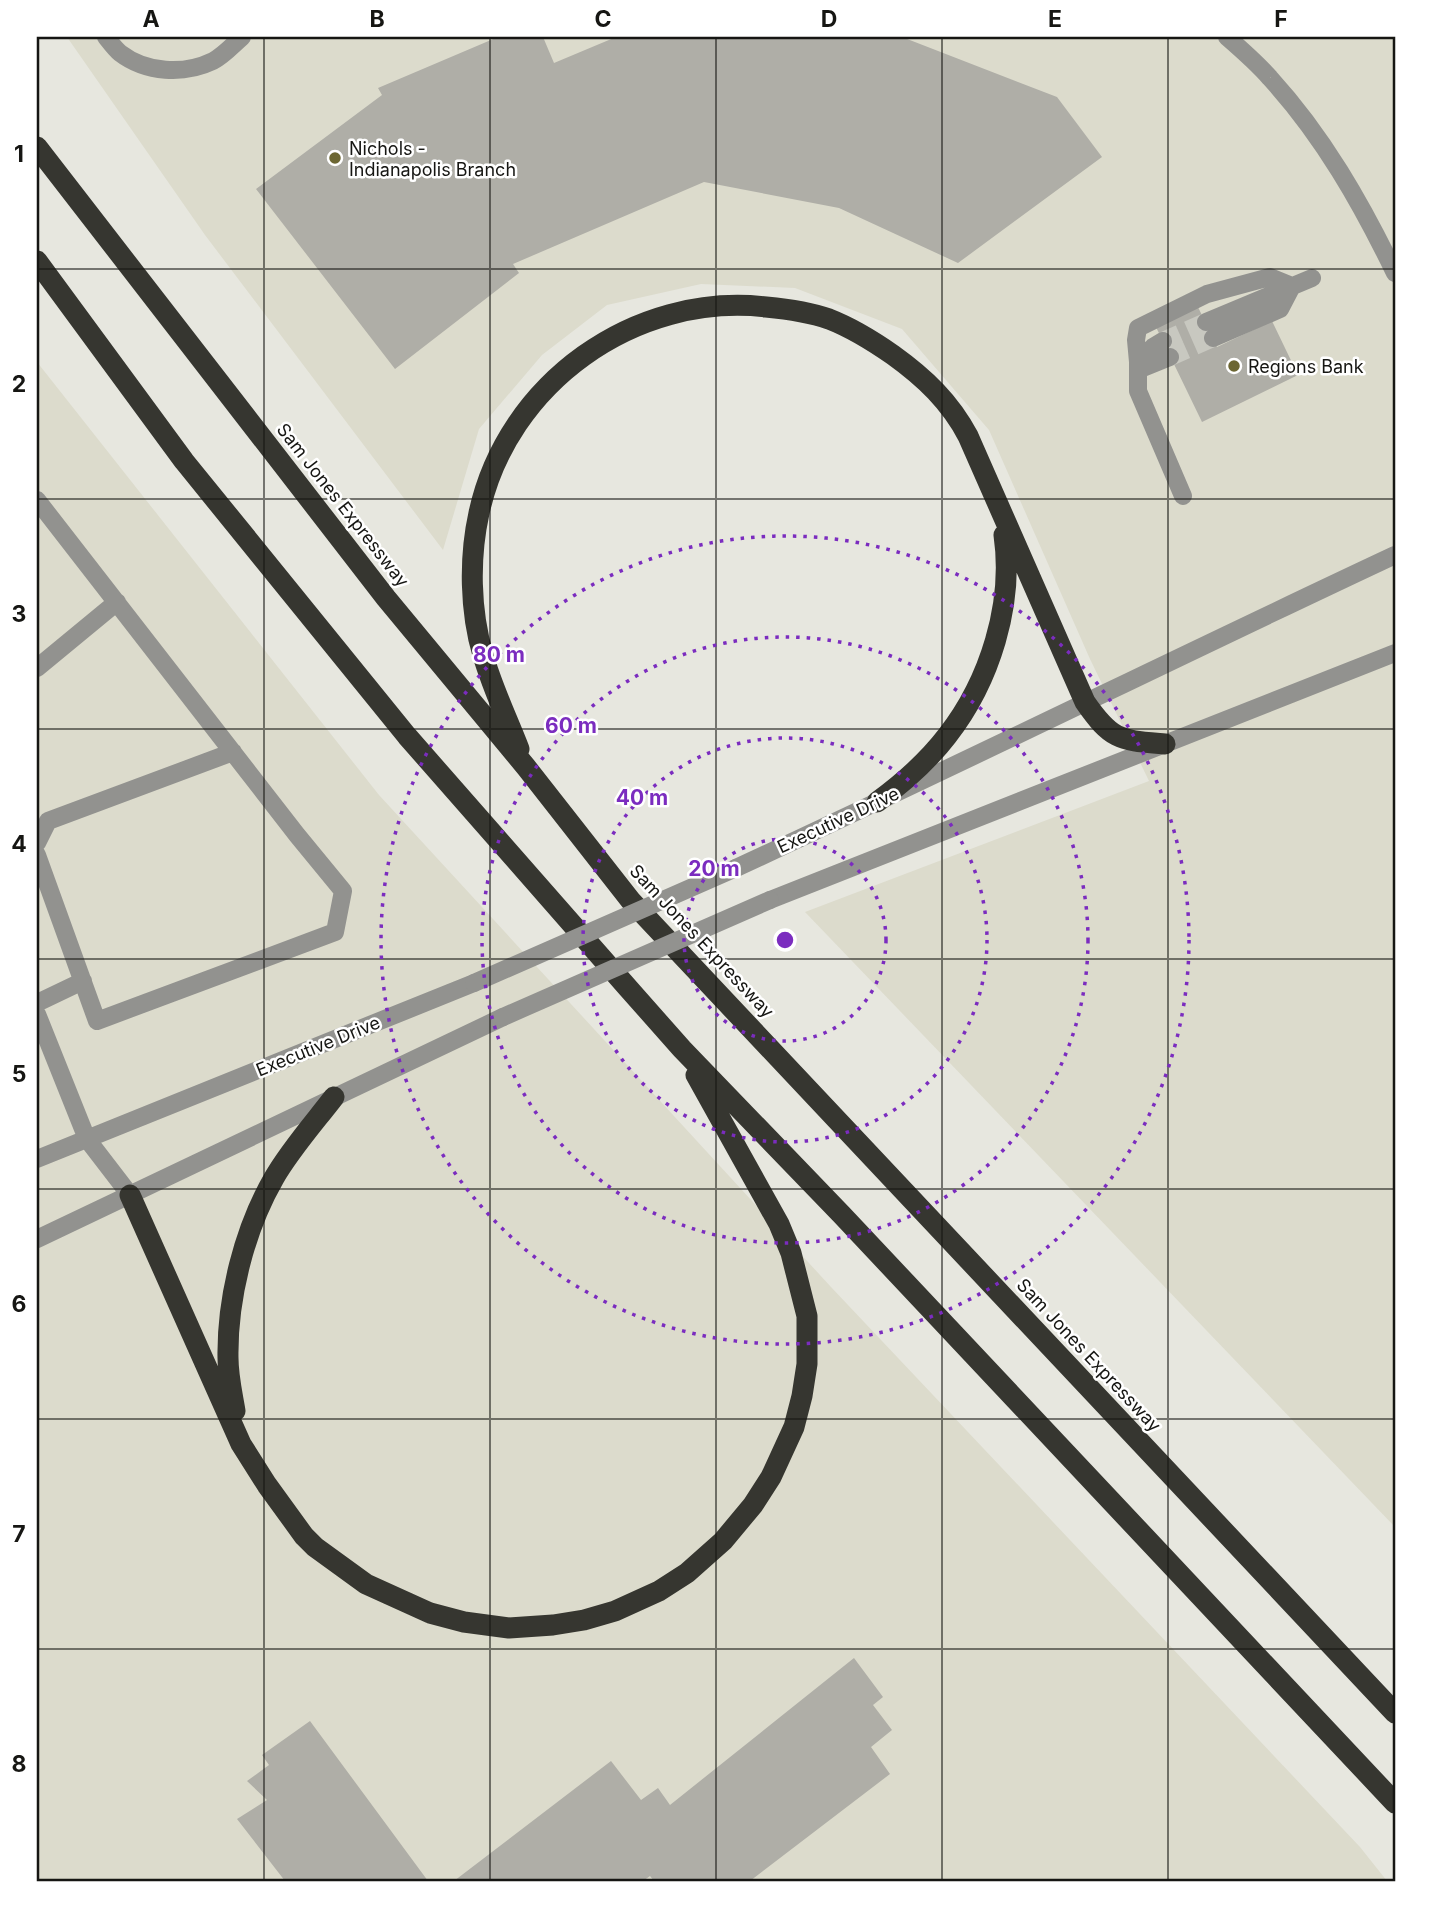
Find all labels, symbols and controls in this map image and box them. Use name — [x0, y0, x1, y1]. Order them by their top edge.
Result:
text: A — [142, 5, 160, 33]
text: B — [369, 5, 385, 33]
text: C — [594, 5, 612, 33]
text: D — [821, 5, 837, 33]
text: E — [1048, 5, 1062, 33]
text: F — [1274, 5, 1288, 33]
place label: Nichols - Indianapolis Branch — [349, 138, 516, 180]
text: 1 — [14, 140, 24, 168]
marker: Nichols - Indianapolis Branch — [327, 150, 343, 166]
place label: Regions Bank — [1248, 356, 1364, 377]
marker: Regions Bank — [1226, 358, 1242, 374]
text: 2 — [12, 370, 26, 398]
street label: Sam Jones Expressway — [273, 419, 413, 591]
text: 3 — [12, 600, 26, 628]
text: 80 m — [473, 642, 525, 667]
text: 60 m — [545, 713, 597, 738]
street label: Executive Drive — [774, 783, 902, 857]
text: 40 m — [616, 785, 668, 810]
text: 4 — [11, 830, 27, 858]
text: 20 m — [688, 856, 740, 881]
street label: Sam Jones Expressway — [626, 860, 778, 1022]
centre of rings — [773, 928, 797, 952]
street label: Executive Drive — [253, 1012, 383, 1080]
text: 5 — [12, 1060, 26, 1088]
street label: Sam Jones Expressway — [1013, 1274, 1165, 1436]
text: 6 — [12, 1290, 26, 1318]
text: 7 — [12, 1520, 26, 1548]
text: 8 — [12, 1750, 26, 1778]

